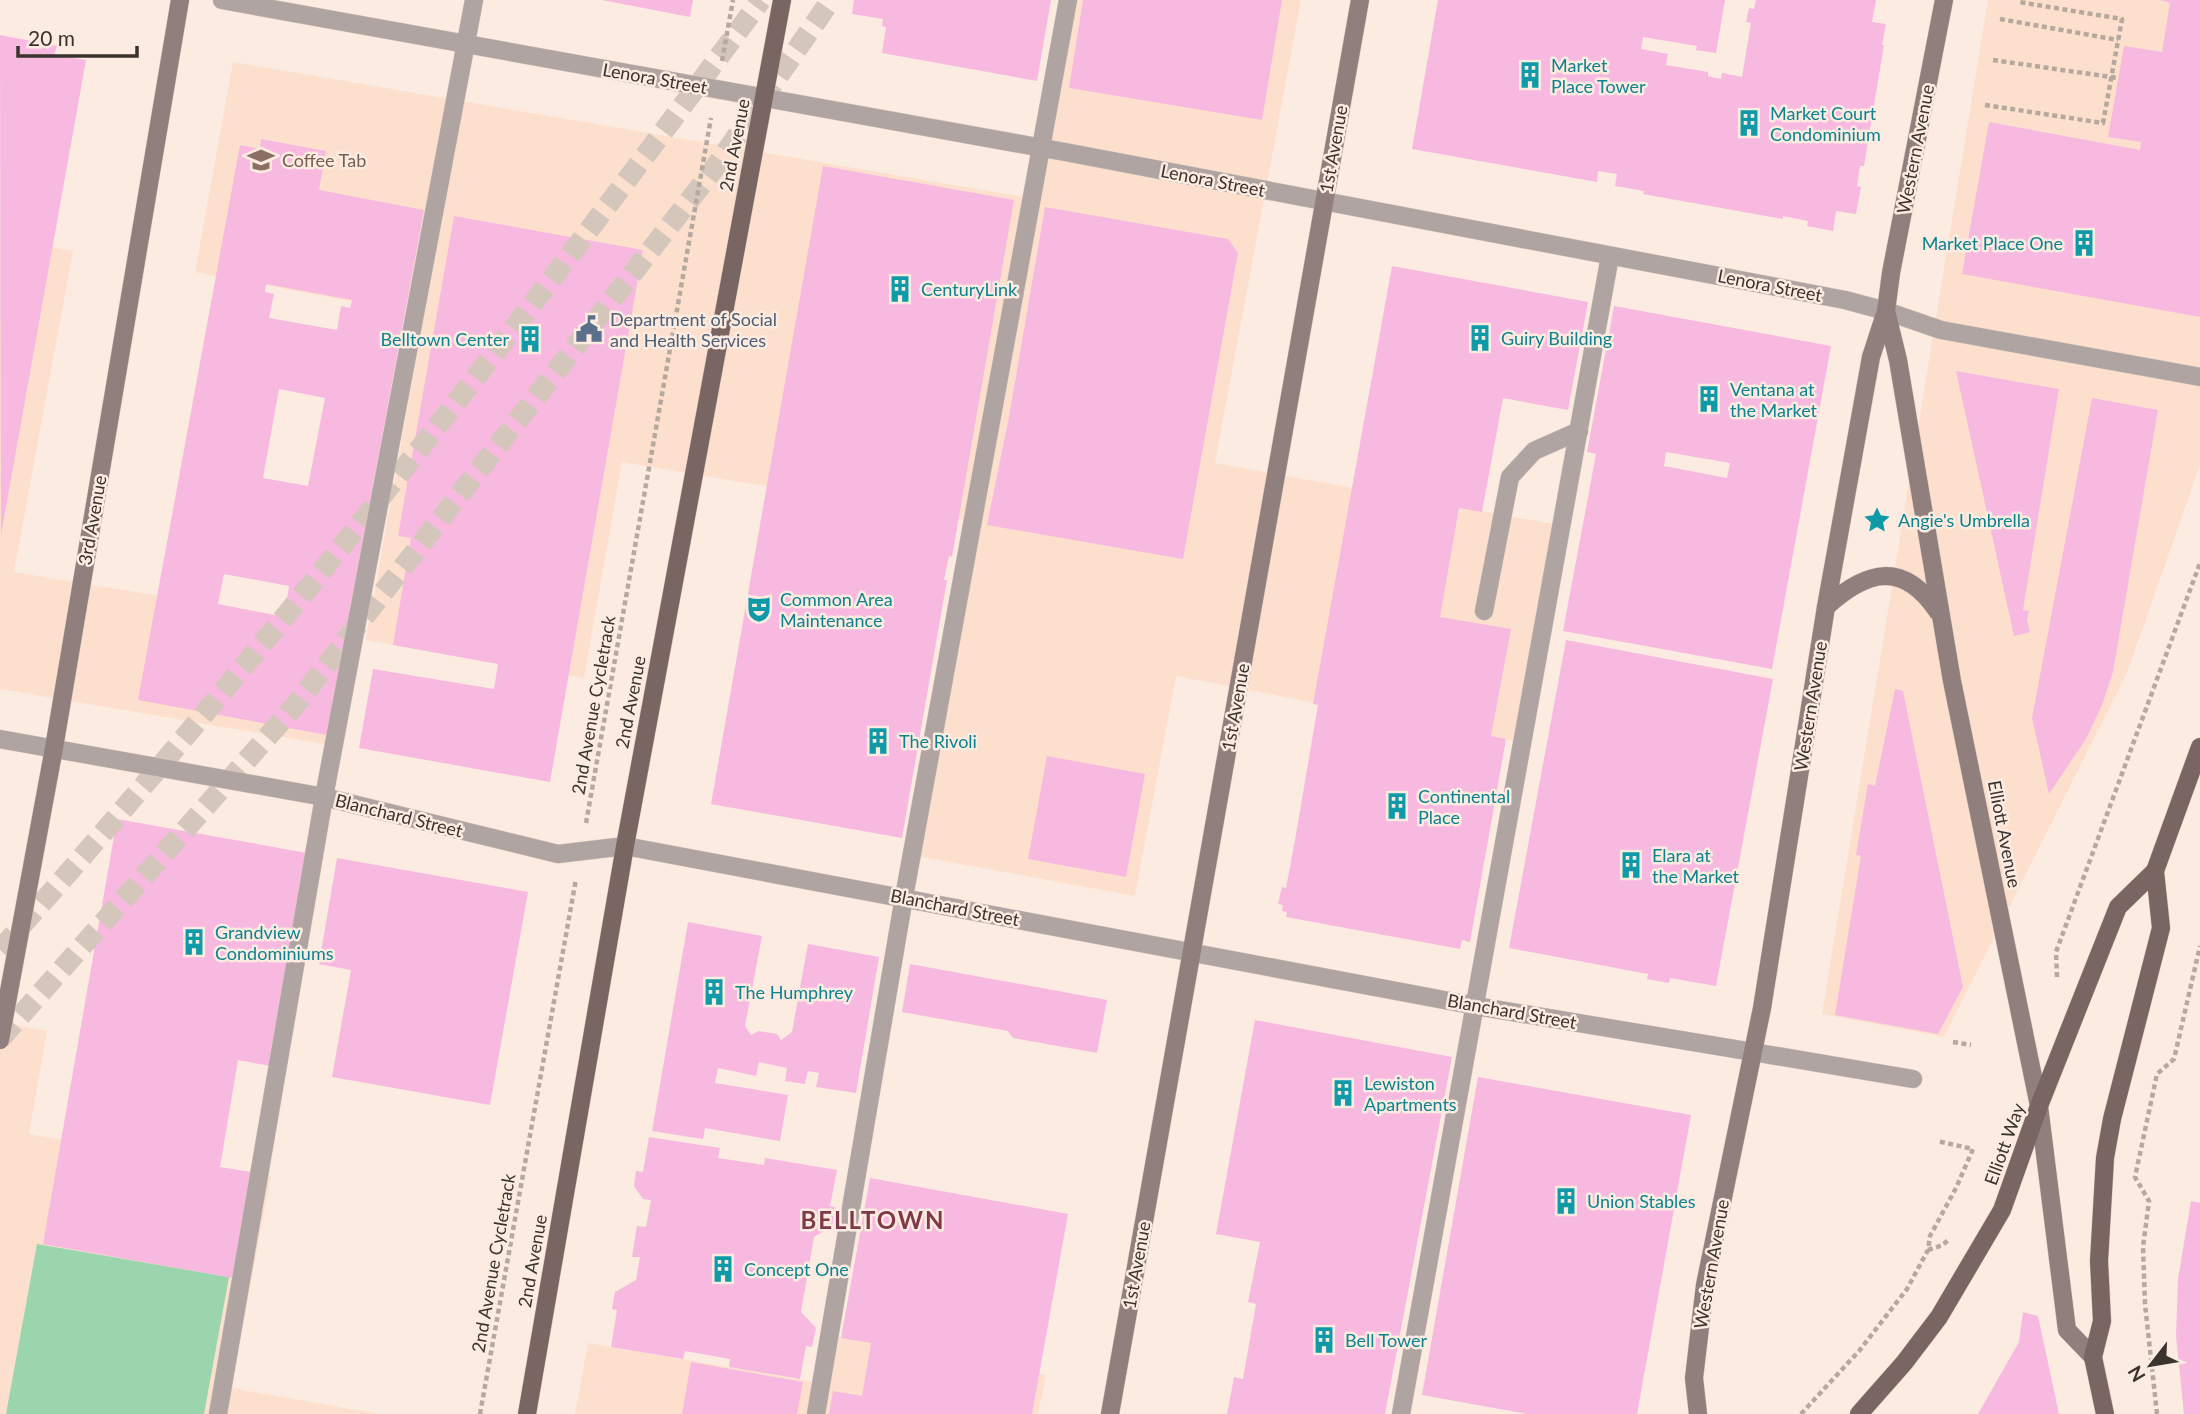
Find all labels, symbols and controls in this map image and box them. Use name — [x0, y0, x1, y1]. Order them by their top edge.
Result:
scale bar — [18, 14, 136, 58]
text: 20 m — [28, 25, 75, 50]
place label: Market Place Tower — [1551, 54, 1646, 97]
street label: Lenora Street — [601, 58, 709, 98]
building icon: Market Place Tower — [1515, 60, 1545, 90]
street label: Western Avenue — [1892, 83, 1938, 215]
street label: 2nd Avenue — [714, 97, 754, 193]
place label: Market Court Condominium — [1770, 102, 1881, 145]
street label: 1st Avenue — [1315, 104, 1351, 194]
building icon: Market Court Condominium — [1734, 108, 1764, 138]
school or university icon: Coffee Tab — [246, 145, 276, 175]
place label: Coffee Tab — [282, 149, 366, 171]
street label: Lenora Street — [1159, 159, 1268, 201]
building icon: Market Place One — [2069, 228, 2099, 258]
place label: Market Place One — [1922, 232, 2063, 254]
street label: Lenora Street — [1716, 264, 1825, 306]
building icon: CenturyLink — [885, 274, 915, 304]
place label: CenturyLink — [921, 278, 1018, 300]
place label: Department of Social and Health Services — [610, 308, 777, 351]
public building icon: Department of Social and Health Services — [574, 314, 604, 344]
building icon: Guiry Building — [1465, 323, 1495, 353]
building icon: Belltown Center — [515, 324, 545, 354]
place label: Guiry Building — [1501, 327, 1612, 349]
place label: Belltown Center — [380, 328, 509, 350]
place label: Ventana at the Market — [1730, 378, 1818, 421]
building icon: Ventana at the Market — [1694, 384, 1724, 414]
street label: 3rd Avenue — [73, 474, 111, 566]
place icon: Angie's Umbrella — [1862, 505, 1892, 535]
place label: Angie's Umbrella — [1898, 509, 2030, 531]
place label: Common Area Maintenance — [780, 588, 893, 631]
theatre icon: Common Area Maintenance — [744, 594, 774, 624]
street label: 2nd Avenue Cycletrack — [566, 613, 620, 796]
street label: Western Avenue — [1789, 640, 1831, 772]
street label: 2nd Avenue — [610, 654, 650, 750]
street label: 1st Avenue — [1217, 662, 1253, 752]
building icon: The Rivoli — [863, 726, 893, 756]
place label: The Rivoli — [899, 730, 977, 752]
street label: Elliott Avenue — [1984, 778, 2026, 890]
place label: Continental Place — [1418, 785, 1510, 828]
street label: Blanchard Street — [333, 789, 466, 842]
building icon: Continental Place — [1382, 791, 1412, 821]
place label: Elara at the Market — [1652, 844, 1740, 887]
building icon: Elara at the Market — [1616, 850, 1646, 880]
street label: Blanchard Street — [889, 884, 1022, 930]
place label: Grandview Condominiums — [215, 921, 334, 964]
building icon: Grandview Condominiums — [179, 927, 209, 957]
building icon: The Humphrey — [699, 977, 729, 1007]
place label: The Humphrey — [735, 981, 854, 1003]
street label: Blanchard Street — [1446, 989, 1579, 1033]
place label: Lewiston Apartments — [1364, 1072, 1457, 1115]
building icon: Lewiston Apartments — [1328, 1078, 1358, 1108]
street label: Elliott Way — [1979, 1099, 2029, 1188]
street label: 2nd Avenue Cycletrack — [466, 1171, 520, 1354]
building icon: Union Stables — [1551, 1186, 1581, 1216]
place label: Union Stables — [1587, 1190, 1696, 1212]
street label: Western Avenue — [1689, 1198, 1733, 1330]
district label: BELLTOWN — [801, 1205, 945, 1234]
street label: 2nd Avenue — [513, 1213, 551, 1309]
street label: 1st Avenue — [1118, 1220, 1154, 1310]
building icon: Concept One — [708, 1254, 738, 1284]
place label: Concept One — [744, 1258, 849, 1280]
building icon: Bell Tower — [1309, 1325, 1339, 1355]
place label: Bell Tower — [1345, 1329, 1428, 1351]
north arrow — [2116, 1330, 2186, 1400]
text: N — [2122, 1362, 2150, 1386]

